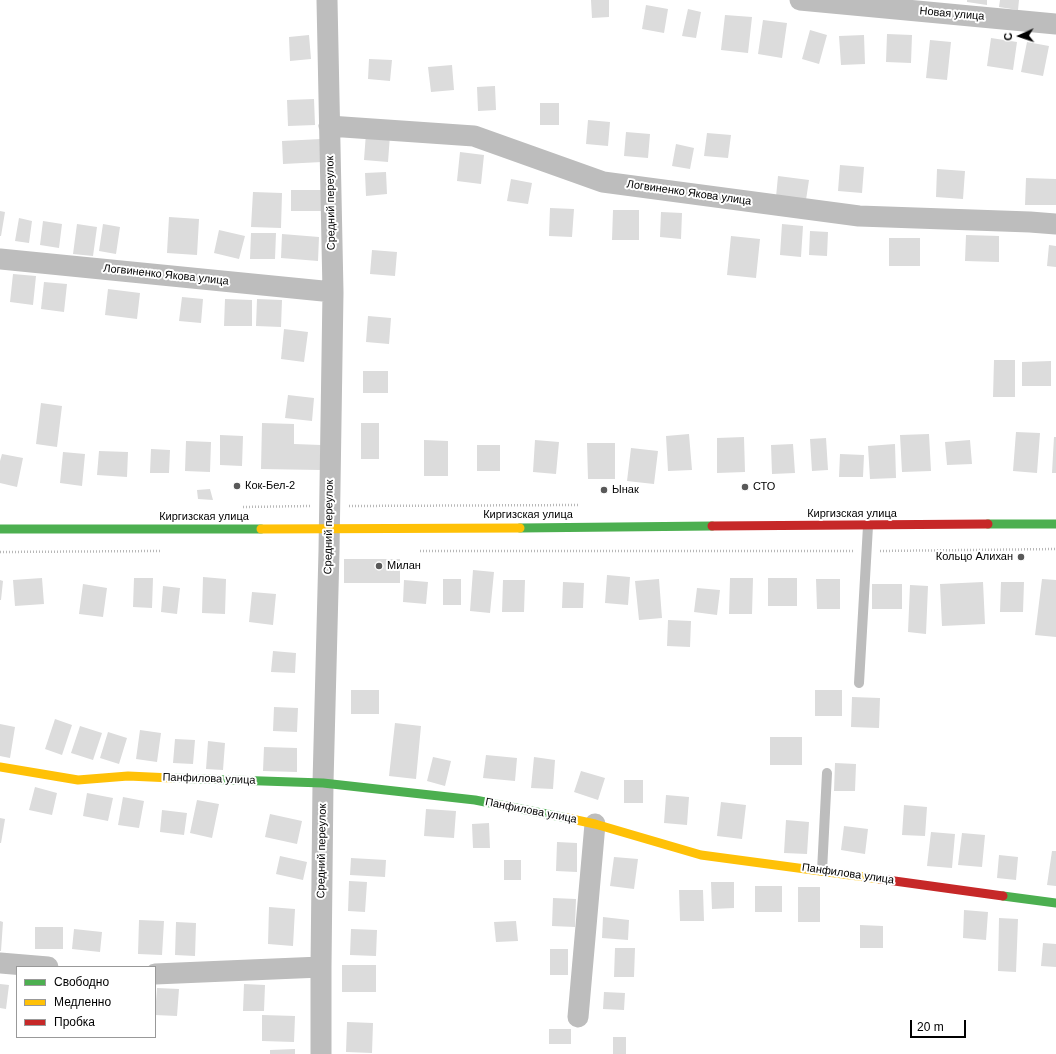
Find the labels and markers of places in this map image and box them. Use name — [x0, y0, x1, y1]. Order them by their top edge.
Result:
place label: Кок-Бел-2 — [245, 479, 295, 493]
place label: СТО — [753, 480, 775, 494]
marker: Кок-Бел-2 — [232, 481, 242, 491]
marker: СТО — [740, 482, 750, 492]
place label: Ынак — [612, 483, 639, 497]
marker: Ынак — [599, 485, 609, 495]
place label: Кольцо Алихан — [936, 550, 1013, 564]
marker: Кольцо Алихан — [1016, 552, 1026, 562]
place label: Милан — [387, 559, 421, 573]
marker: Милан — [374, 561, 384, 571]

